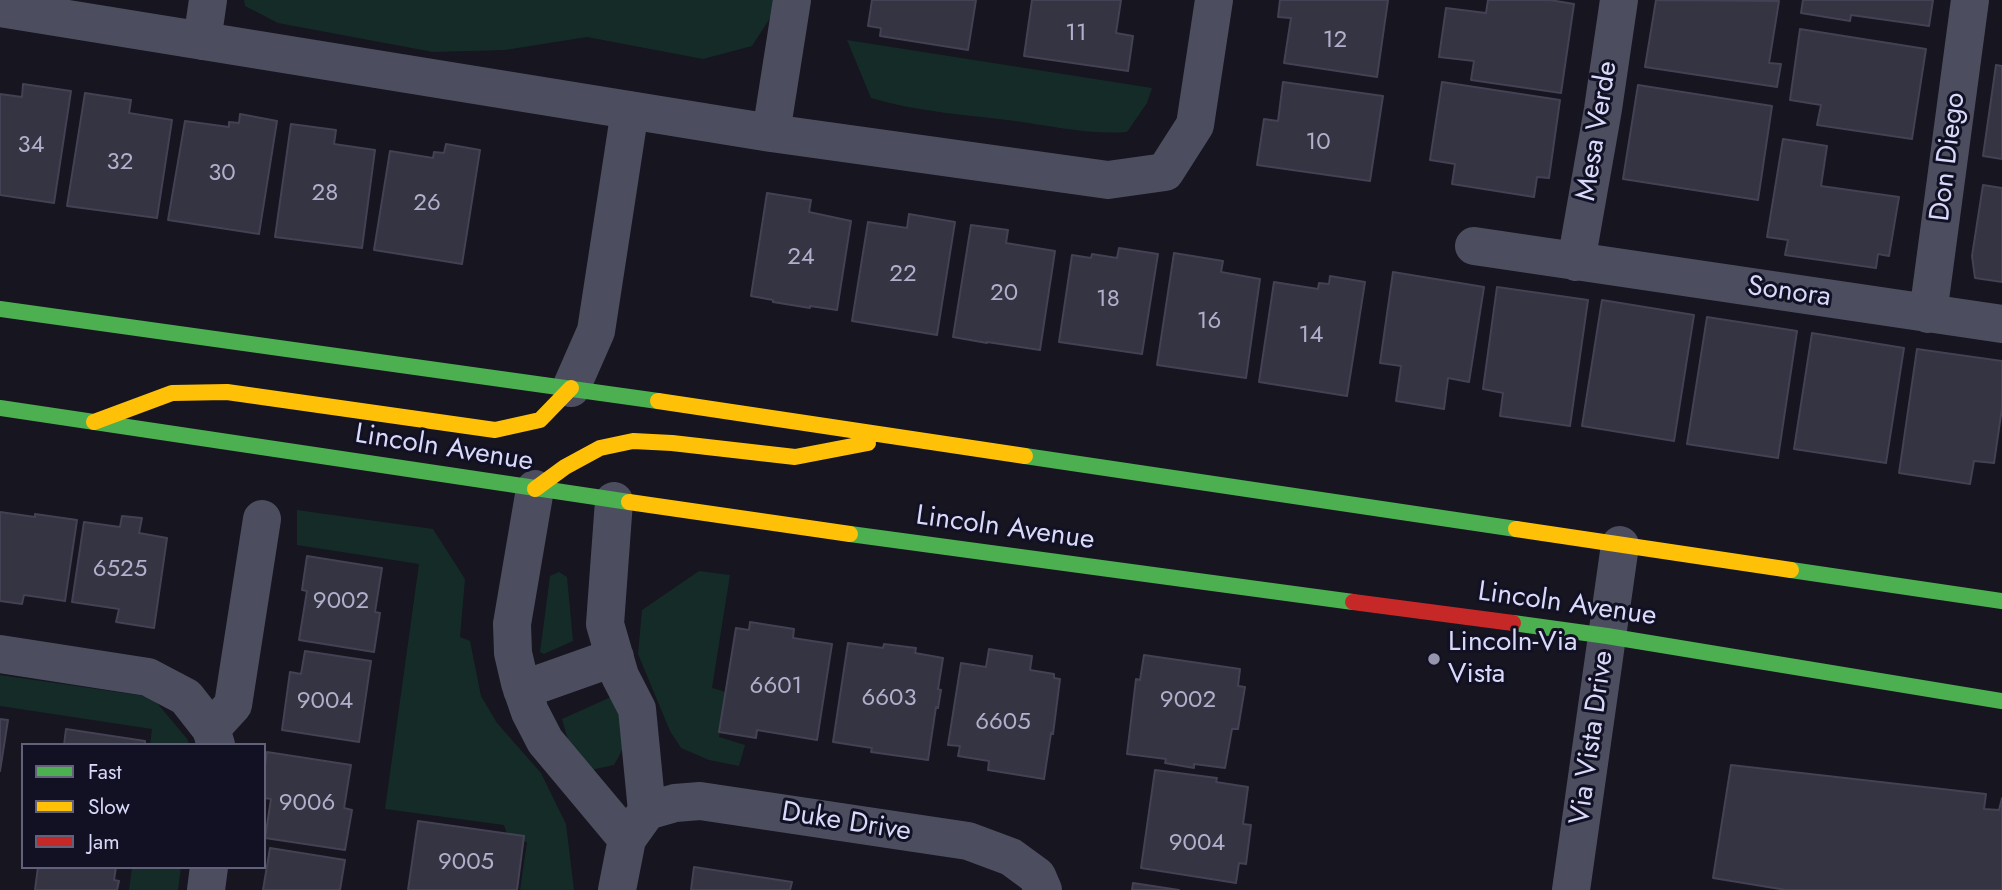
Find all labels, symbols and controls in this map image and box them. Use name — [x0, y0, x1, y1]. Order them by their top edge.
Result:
house number: 11 — [1065, 20, 1087, 48]
house number: 12 — [1323, 27, 1347, 55]
street label: Mesa Verde — [1570, 59, 1626, 203]
street label: Don Diego — [1924, 91, 1974, 223]
house number: 10 — [1305, 129, 1331, 157]
house number: 34 — [17, 132, 45, 160]
house number: 32 — [107, 149, 133, 177]
house number: 30 — [208, 160, 236, 188]
house number: 28 — [312, 180, 338, 208]
house number: 26 — [413, 190, 441, 218]
house number: 24 — [787, 244, 815, 272]
house number: 22 — [889, 261, 917, 289]
street label: Sonora — [1745, 271, 1833, 315]
house number: 20 — [990, 280, 1018, 308]
house number: 18 — [1096, 286, 1120, 314]
house number: 16 — [1197, 308, 1221, 336]
house number: 14 — [1299, 322, 1323, 350]
street label: Lincoln Avenue — [352, 418, 536, 480]
street label: Lincoln Avenue — [914, 500, 1096, 558]
house number: 6525 — [93, 556, 147, 584]
street label: Lincoln Avenue — [1476, 576, 1658, 634]
house number: 9002 — [313, 588, 369, 616]
place label: Lincoln-Via Vista — [1448, 626, 1577, 692]
street label: Via Vista Drive — [1564, 649, 1622, 827]
marker: Lincoln-Via Vista — [1426, 651, 1442, 667]
house number: 6601 — [750, 673, 802, 701]
house number: 6603 — [861, 685, 917, 713]
house number: 9002 — [1160, 687, 1216, 715]
house number: 9004 — [297, 688, 353, 716]
house number: 6605 — [975, 709, 1031, 737]
legend — [21, 743, 266, 869]
text: Fast — [88, 757, 121, 787]
house number: 9006 — [279, 790, 335, 818]
text: Slow — [88, 792, 130, 822]
street label: Duke Drive — [779, 796, 913, 850]
text: Jam — [88, 827, 120, 857]
house number: 9004 — [1169, 830, 1225, 858]
house number: 9005 — [438, 849, 494, 877]

